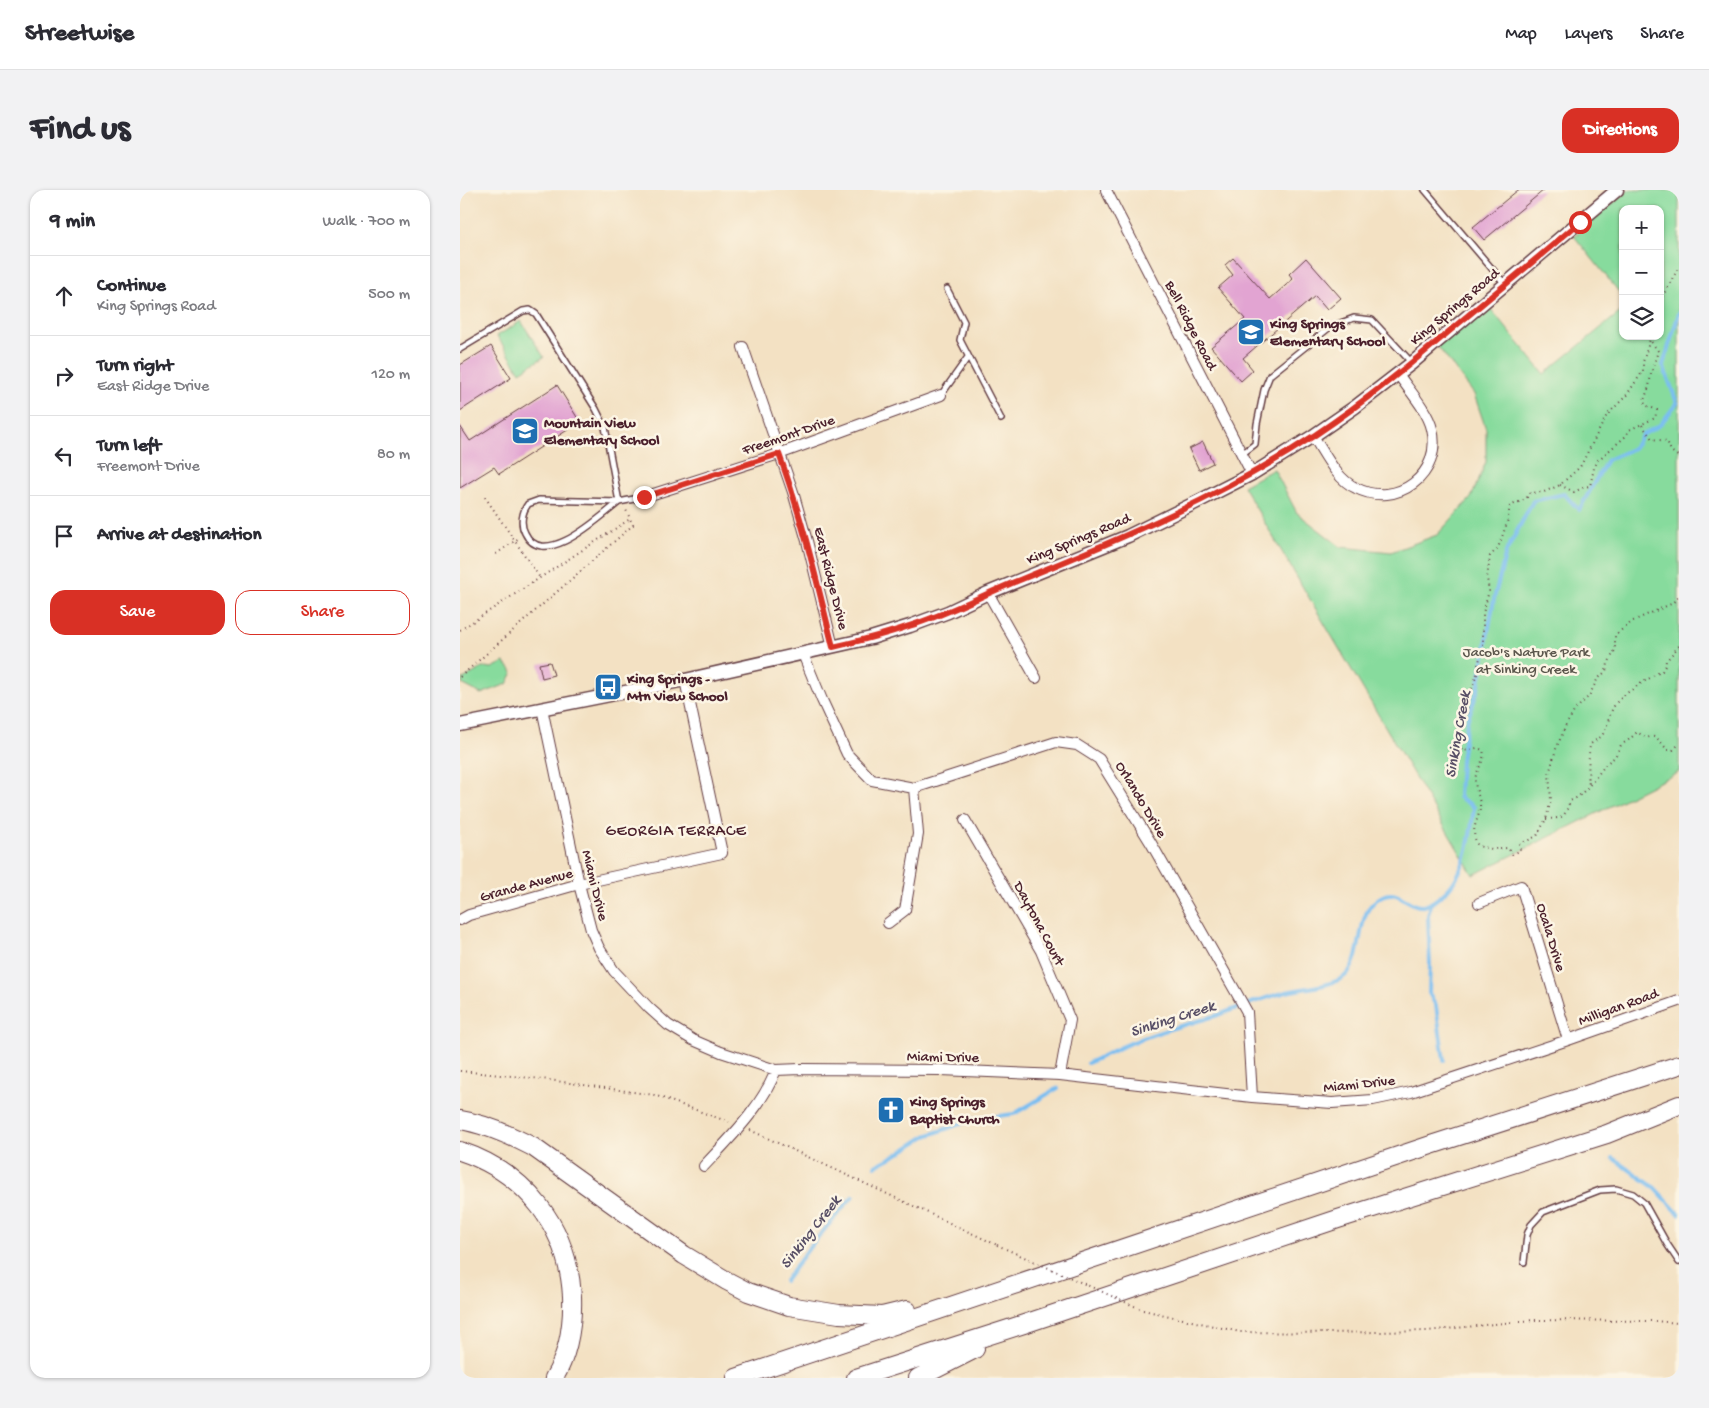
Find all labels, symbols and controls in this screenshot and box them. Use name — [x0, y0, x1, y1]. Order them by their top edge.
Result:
text: Streetwise — [25, 20, 134, 49]
text: Map — [1505, 24, 1537, 45]
text: Layers — [1565, 24, 1612, 45]
text: Share — [1640, 24, 1684, 45]
button: Directions — [1562, 108, 1679, 153]
text: Find us — [30, 110, 130, 151]
map controls — [1619, 205, 1664, 340]
button: + — [1619, 205, 1664, 250]
text: 9 min — [50, 210, 95, 235]
route start — [1569, 211, 1592, 234]
text: Walk · 700 m — [323, 213, 410, 232]
button: − — [1619, 250, 1664, 295]
street label: King Springs Road — [1407, 264, 1505, 350]
text: Continue — [97, 275, 166, 298]
street label: Bell Ridge Road — [1159, 277, 1221, 375]
icon: ahead — [50, 282, 78, 310]
text: 500 m — [368, 286, 410, 305]
button: layers — [1619, 295, 1664, 340]
text: King Springs Road — [97, 298, 216, 317]
place label: King Springs Elementary School — [1269, 316, 1386, 351]
school or university icon: King Springs Elementary School — [1236, 317, 1266, 347]
text: Turn right — [97, 355, 173, 378]
icon: right — [50, 362, 78, 390]
text: 120 m — [371, 366, 410, 385]
text: East Ridge Drive — [97, 378, 209, 397]
street label: Freemont Drive — [739, 412, 837, 460]
place label: Mountain View Elementary School — [544, 415, 660, 450]
school or university icon: Mountain View Elementary School — [510, 416, 540, 446]
text: Turn left — [97, 435, 161, 458]
icon: left — [50, 442, 78, 470]
text: 80 m — [377, 446, 410, 465]
text: Freemont Drive — [97, 458, 200, 477]
route end — [633, 486, 656, 509]
street label: King Springs Road — [1024, 509, 1135, 570]
icon: arrive — [50, 522, 78, 550]
text: Arrive at destination — [97, 524, 261, 547]
street label: East Ridge Drive — [809, 525, 852, 632]
button: Save — [50, 590, 225, 635]
button: Share — [235, 590, 410, 635]
park label: Jacob's Nature Park at Sinking Creek — [1463, 644, 1591, 679]
place label: King Springs - Mtn View School — [626, 671, 728, 706]
bus stop icon: King Springs - Mtn View School — [593, 672, 623, 702]
water label: Sinking Creek — [1442, 688, 1477, 779]
street label: Orlando Drive — [1110, 759, 1170, 842]
district label: GEORGIA TERRACE — [605, 823, 747, 842]
street label: Miami Drive — [577, 848, 612, 923]
street label: Grande Avenue — [478, 865, 575, 907]
street label: Daytona Court — [1008, 878, 1069, 971]
street label: Ocala Drive — [1531, 901, 1569, 974]
street label: Milligan Road — [1576, 985, 1662, 1031]
water label: Sinking Creek — [1129, 997, 1219, 1043]
street label: Miami Drive — [907, 1048, 979, 1068]
street label: Miami Drive — [1322, 1072, 1396, 1098]
place label: King Springs Baptist Church — [909, 1094, 1000, 1129]
church icon: King Springs Baptist Church — [876, 1095, 906, 1125]
water label: Sinking Creek — [777, 1191, 847, 1274]

